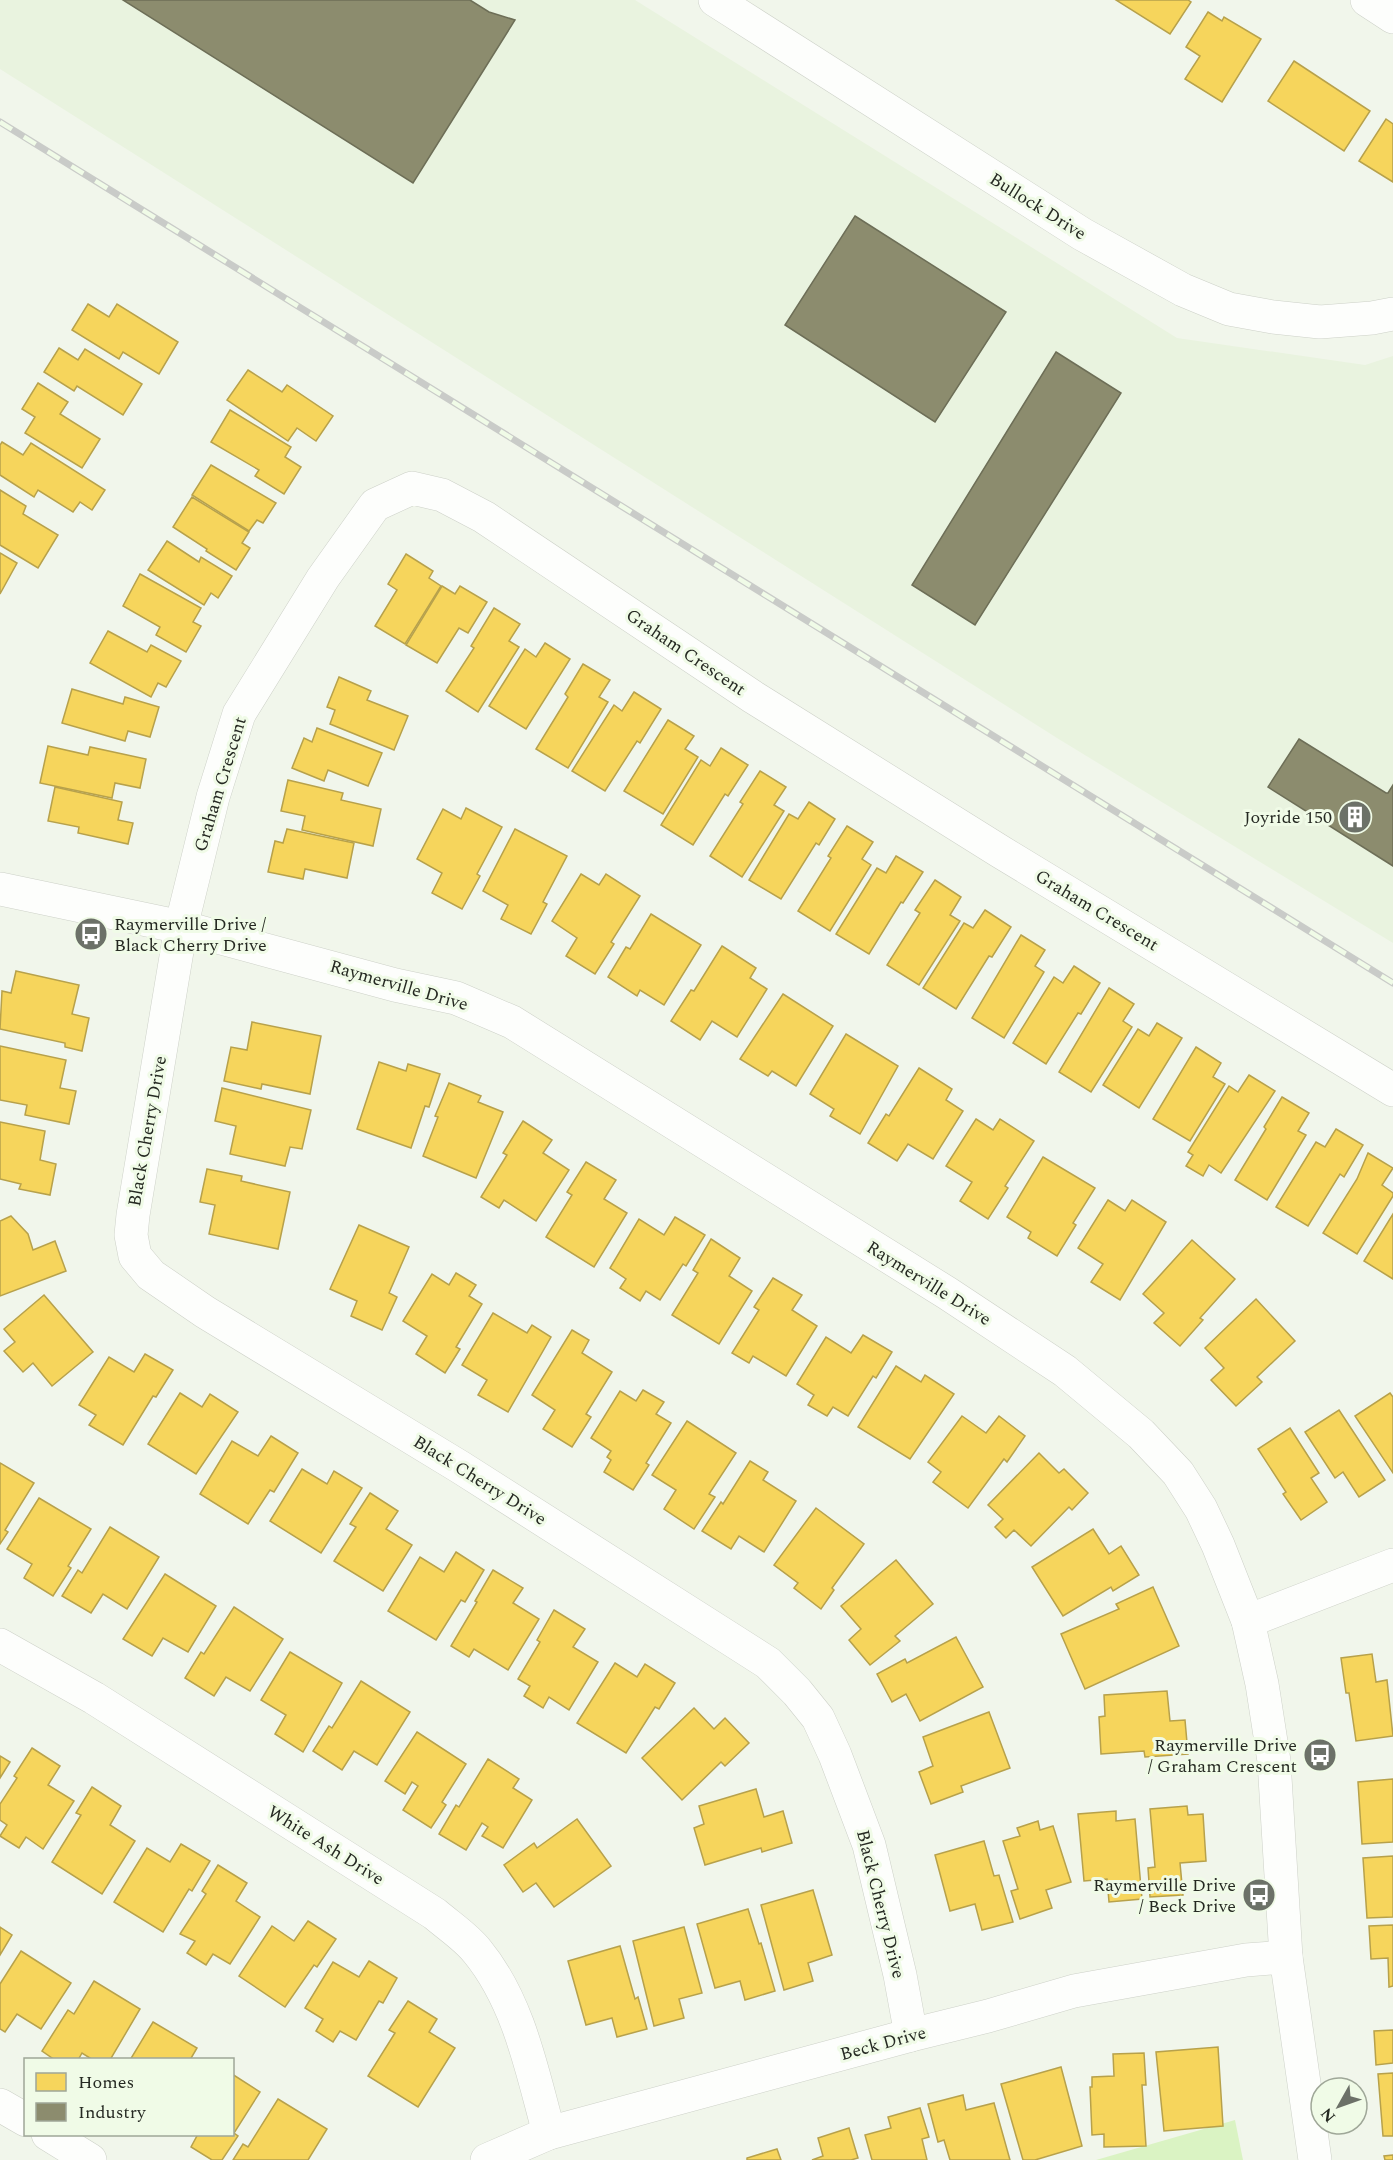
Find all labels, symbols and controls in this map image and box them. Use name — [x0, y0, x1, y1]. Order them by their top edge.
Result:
street label: Bullock Drive — [984, 166, 1091, 247]
street label: Graham Crescent — [620, 602, 751, 703]
street label: Graham Crescent — [187, 713, 254, 855]
building icon: Joyride 150 — [1337, 799, 1373, 835]
place label: Joyride 150 — [1244, 804, 1332, 831]
street label: Graham Crescent — [1030, 863, 1164, 958]
place label: Raymerville Drive / Black Cherry Drive — [114, 911, 267, 959]
bus stop icon: Raymerville Drive / Black Cherry Drive — [73, 916, 109, 952]
street label: Raymerville Drive — [326, 953, 471, 1018]
street label: Black Cherry Drive — [121, 1054, 174, 1209]
street label: Raymerville Drive — [861, 1234, 996, 1333]
street label: Black Cherry Drive — [408, 1429, 552, 1532]
place label: Raymerville Drive / Graham Crescent — [1148, 1732, 1297, 1780]
bus stop icon: Raymerville Drive / Graham Crescent — [1302, 1737, 1338, 1773]
street label: White Ash Drive — [262, 1799, 389, 1892]
street label: Black Cherry Drive — [849, 1827, 912, 1981]
place label: Raymerville Drive / Beck Drive — [1093, 1872, 1236, 1920]
bus stop icon: Raymerville Drive / Beck Drive — [1241, 1877, 1277, 1913]
street label: Beck Drive — [837, 2019, 929, 2068]
legend — [24, 2058, 234, 2136]
text: Homes — [78, 2069, 134, 2096]
north arrow — [1309, 2076, 1369, 2136]
text: Industry — [78, 2099, 147, 2126]
text: N — [1315, 2102, 1342, 2128]

